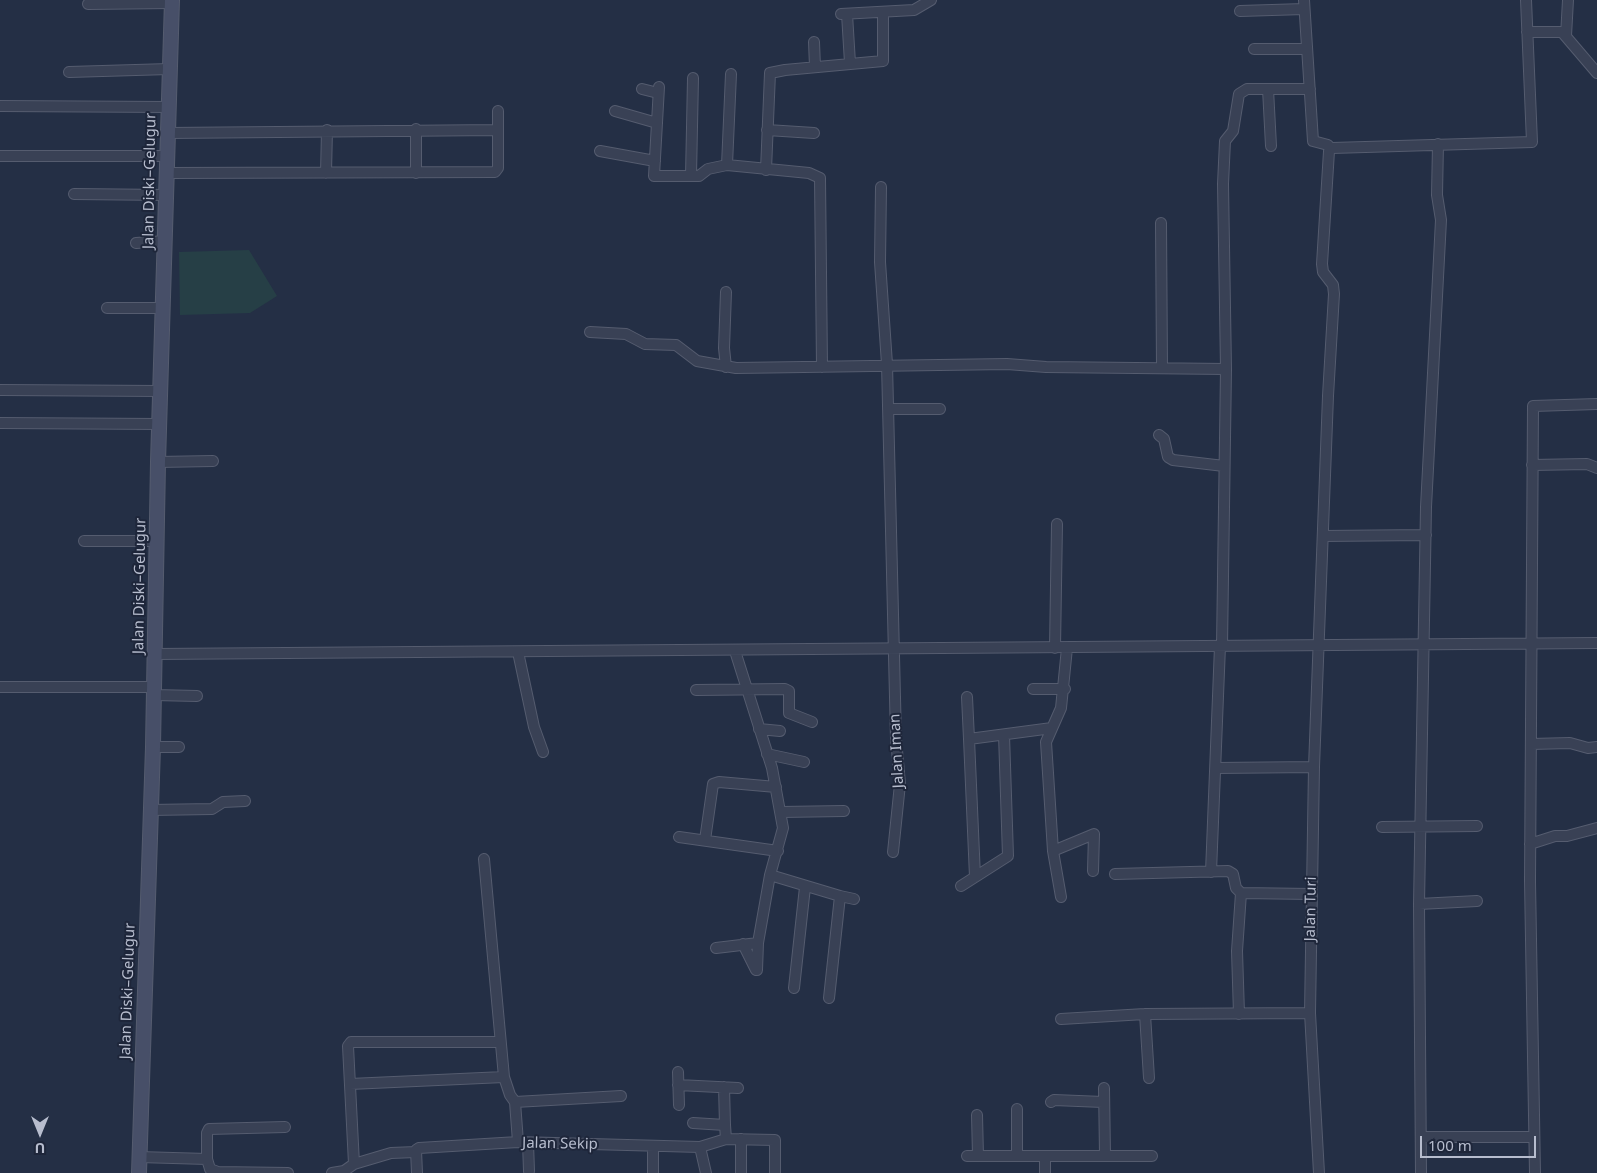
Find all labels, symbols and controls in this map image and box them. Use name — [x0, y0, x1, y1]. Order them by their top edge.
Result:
street label: Jalan Diski–Gelugur — [140, 113, 160, 249]
street label: Jalan Diski–Gelugur — [130, 518, 150, 654]
street label: Jalan Iman — [886, 713, 908, 789]
street label: Jalan Turi — [1301, 876, 1321, 942]
street label: Jalan Diski–Gelugur — [117, 922, 139, 1060]
north arrow — [15, 1108, 65, 1158]
scale bar — [1422, 1126, 1538, 1158]
street label: Jalan Sekip — [522, 1134, 598, 1154]
text: 100 m — [1428, 1135, 1472, 1155]
text: U — [35, 1139, 45, 1158]

